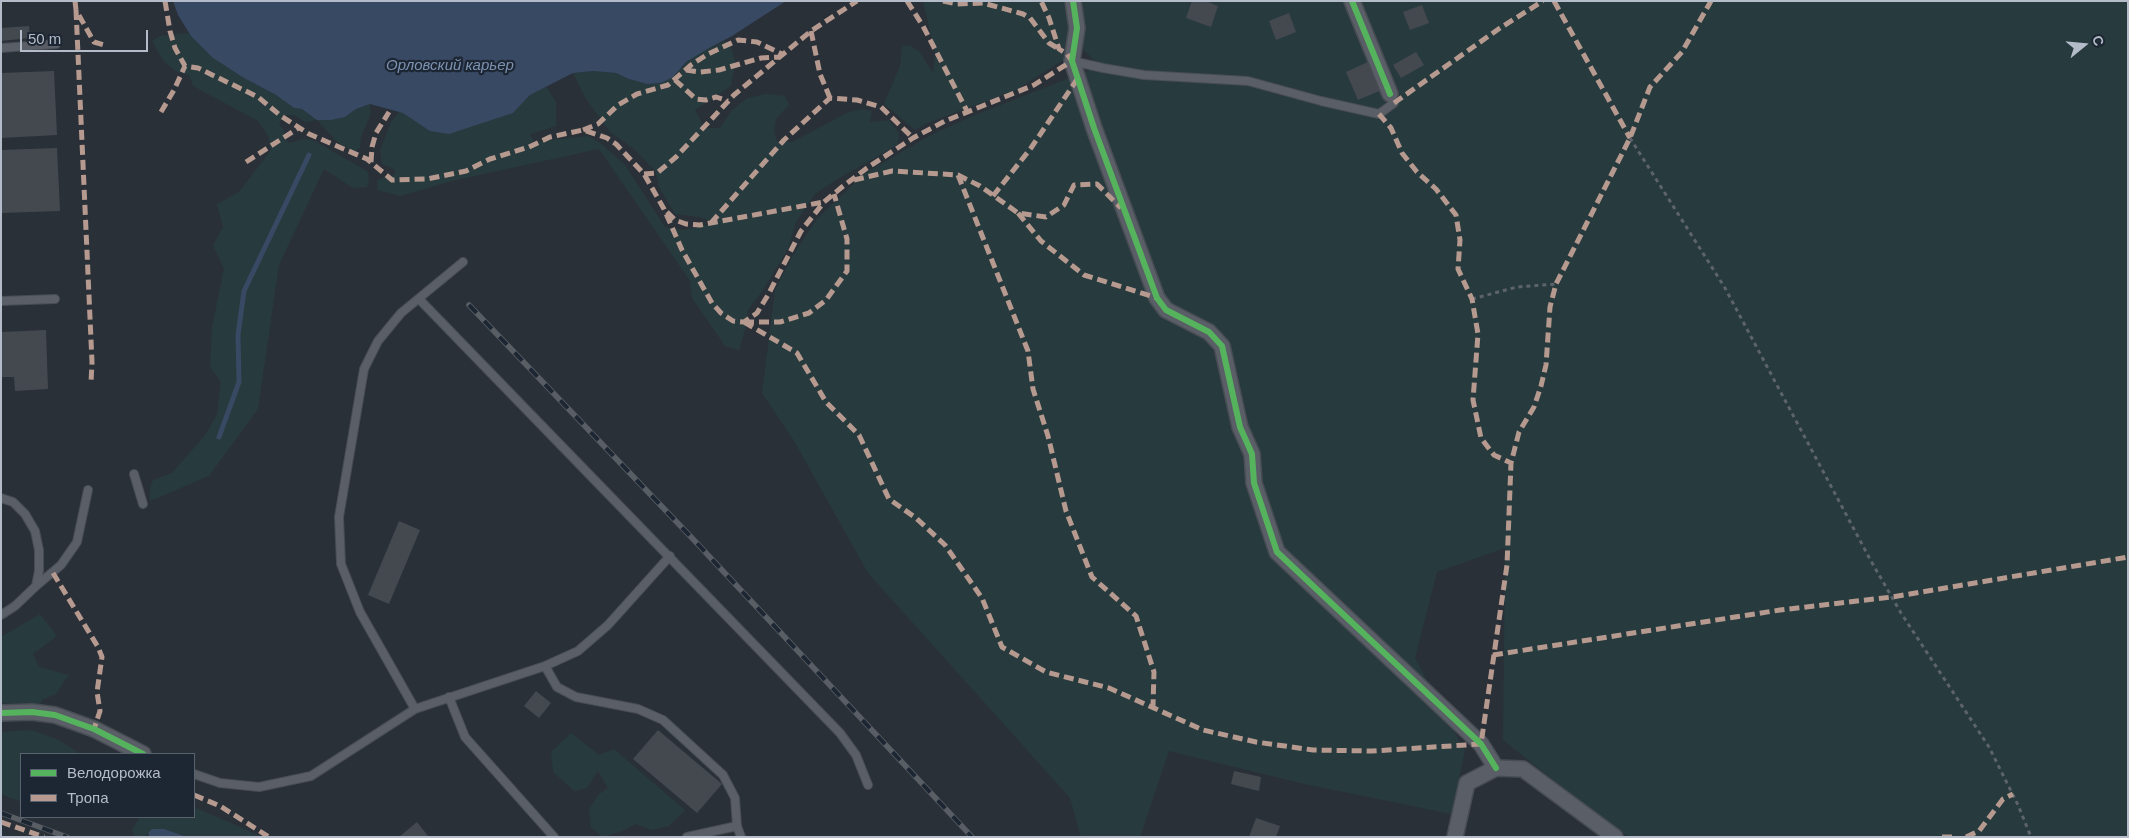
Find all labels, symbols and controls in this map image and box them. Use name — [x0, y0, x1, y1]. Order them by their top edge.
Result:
scale bar — [22, 20, 150, 52]
north arrow — [2059, 20, 2109, 70]
text: 50 m — [28, 30, 61, 47]
text: С — [2089, 33, 2107, 48]
water label: Орловский карьер — [386, 57, 514, 75]
legend — [20, 753, 195, 818]
text: Велодорожка — [67, 764, 161, 781]
text: Тропа — [67, 789, 108, 806]

